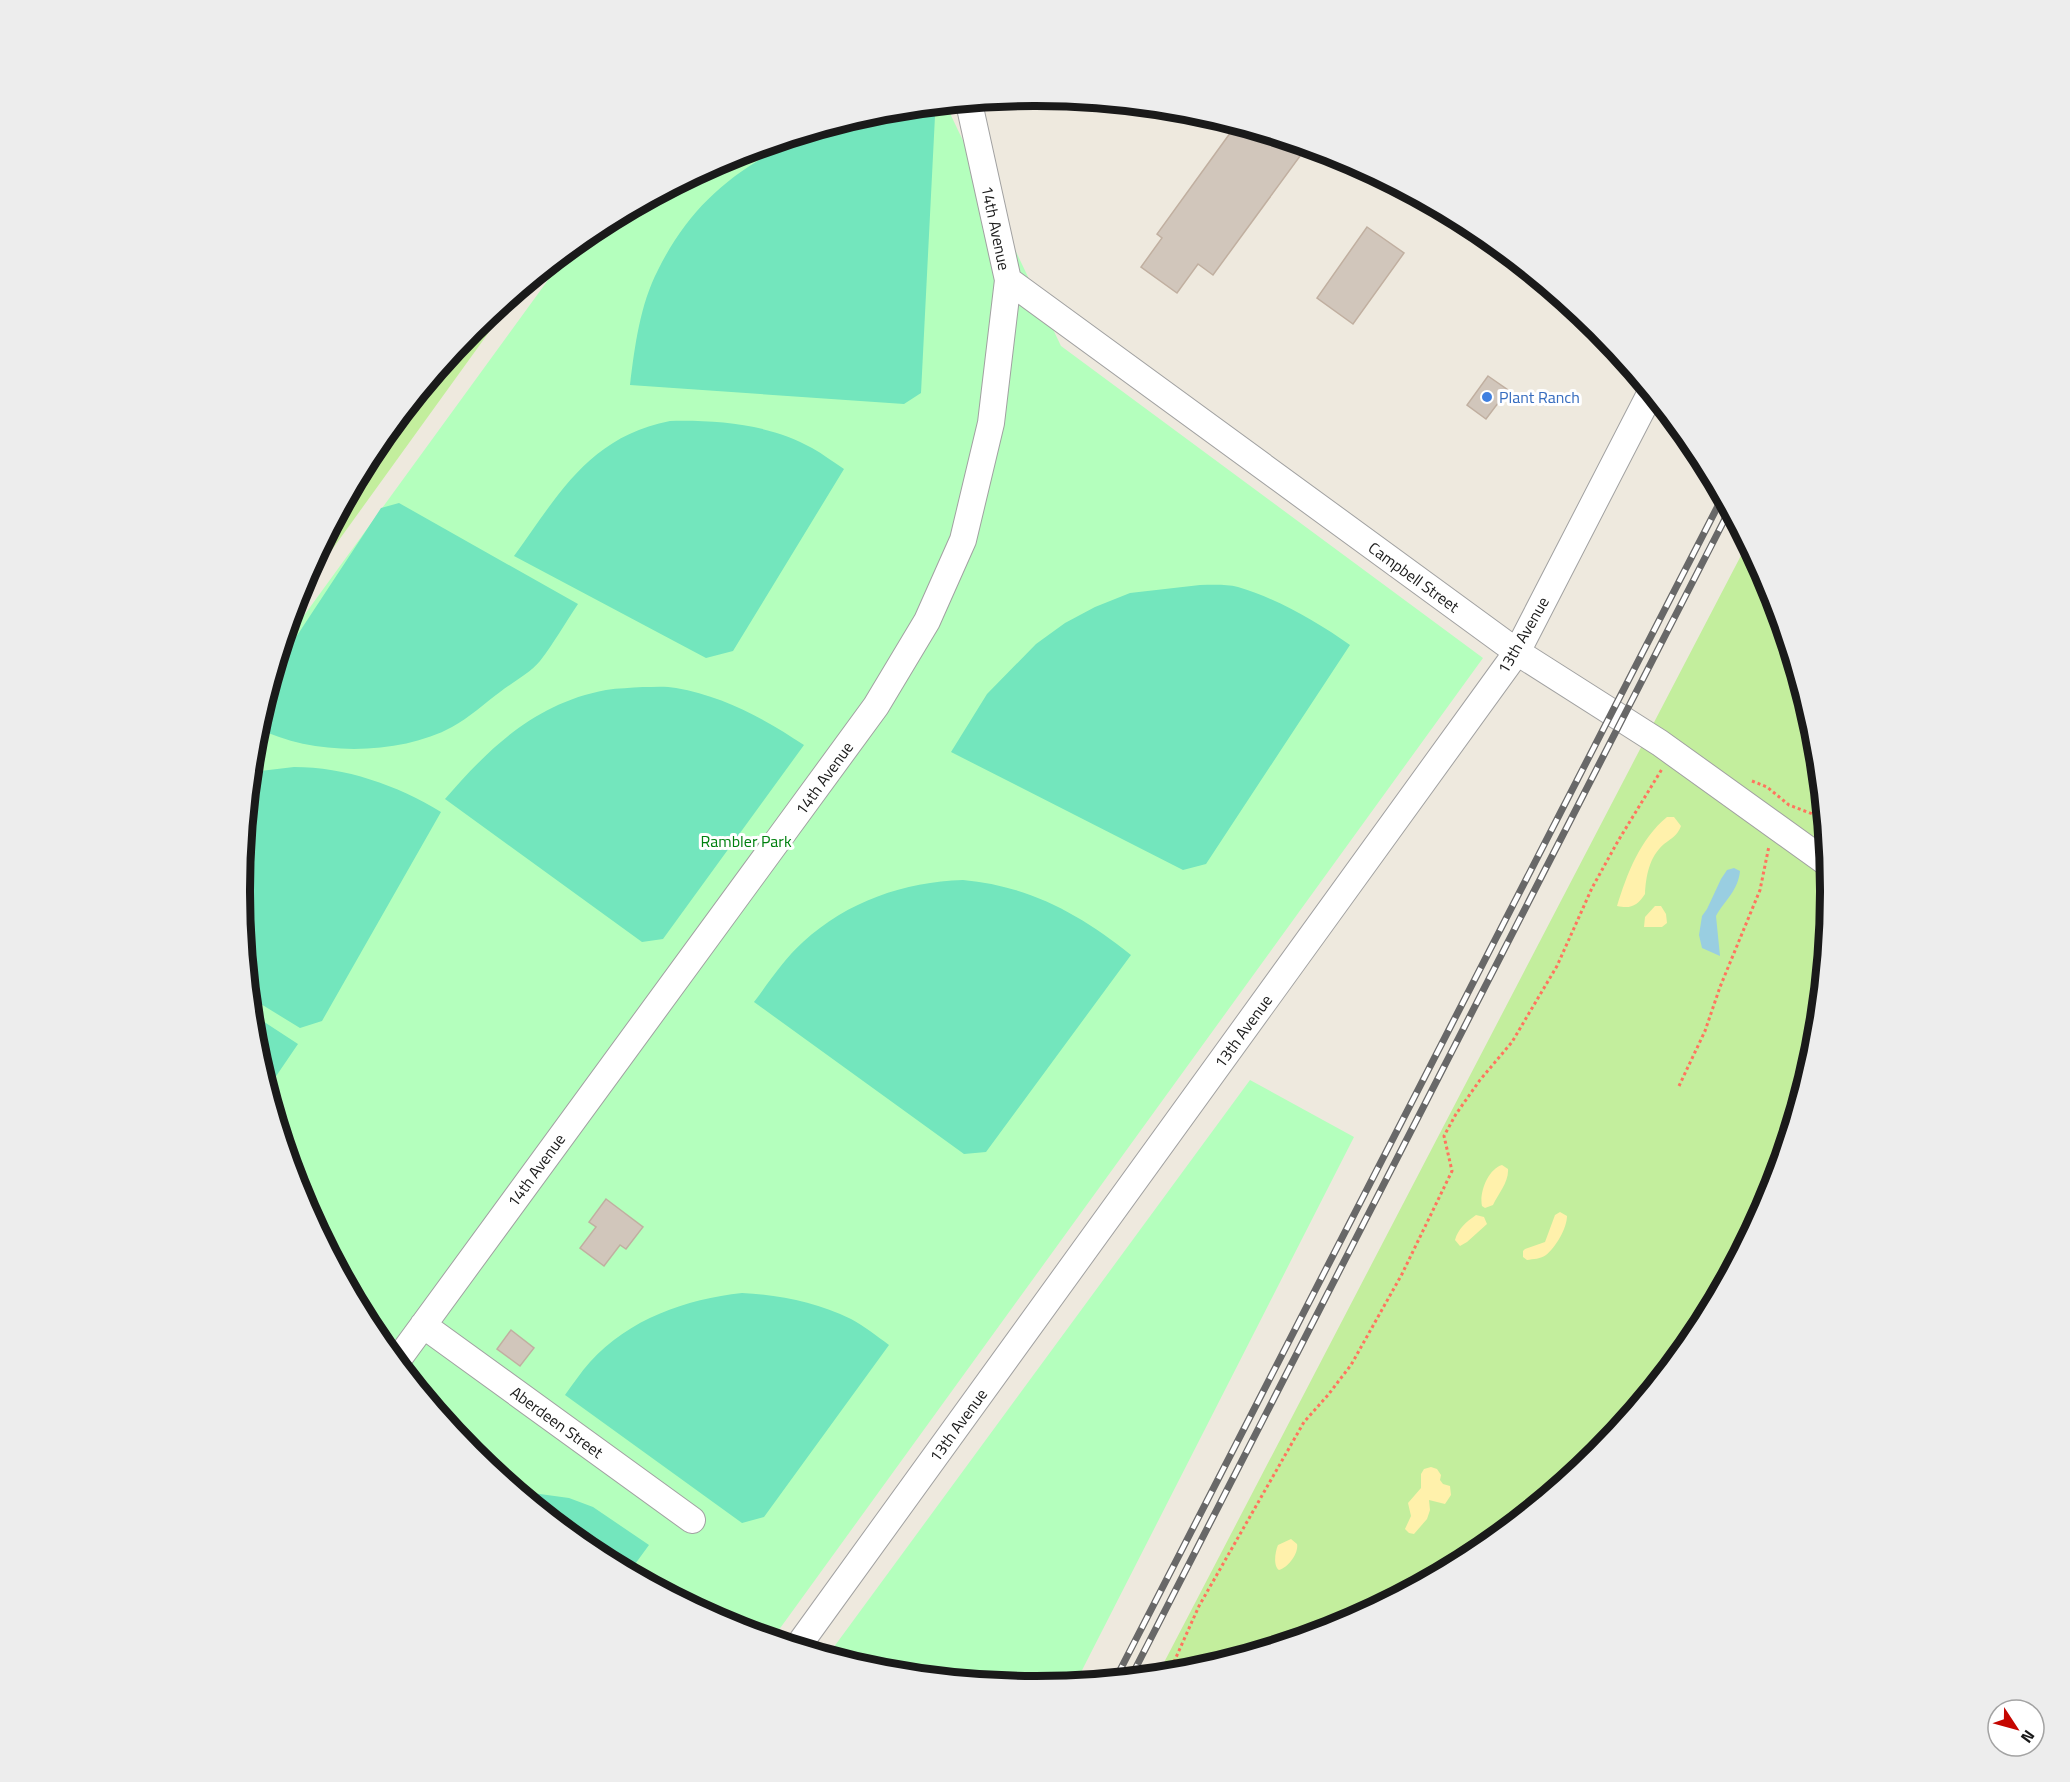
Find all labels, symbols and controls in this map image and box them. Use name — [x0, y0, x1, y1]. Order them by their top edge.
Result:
street label: 14th Avenue — [975, 184, 1017, 272]
place label: Plant Ranch — [1499, 385, 1580, 409]
marker: Plant Ranch — [1480, 390, 1494, 404]
street label: Campbell Street — [1364, 536, 1465, 618]
street label: 13th Avenue — [1491, 592, 1555, 678]
street label: 14th Avenue — [789, 736, 859, 820]
park label: Rambler Park — [700, 829, 792, 853]
street label: 13th Avenue — [1208, 989, 1278, 1073]
street label: 14th Avenue — [501, 1128, 571, 1212]
street label: Aberdeen Street — [506, 1380, 609, 1464]
street label: 13th Avenue — [923, 1383, 993, 1467]
north arrow — [1986, 1698, 2046, 1758]
text: N — [2015, 1725, 2041, 1748]

